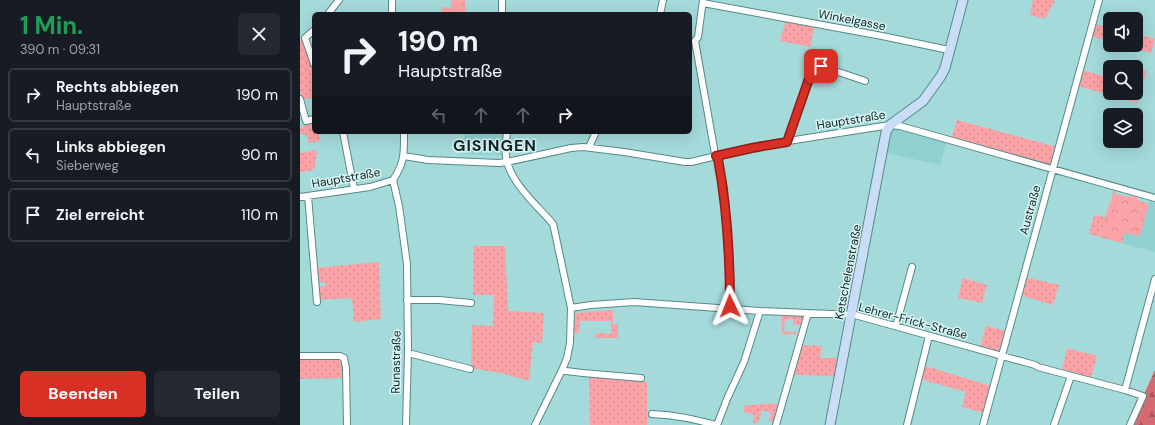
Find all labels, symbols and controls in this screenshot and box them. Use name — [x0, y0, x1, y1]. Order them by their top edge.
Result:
street label: Winkelgasse — [817, 6, 887, 34]
text: 1 Min. — [20, 10, 83, 41]
map controls — [1103, 12, 1143, 148]
button: sound — [1103, 12, 1143, 52]
button: close — [238, 13, 280, 55]
text: 190 m — [398, 23, 479, 60]
icon: right — [332, 28, 384, 80]
text: 390 m · 09:31 — [20, 41, 100, 58]
pin — [804, 49, 838, 83]
icon: arrive — [810, 55, 832, 77]
text: Hauptstraße — [398, 59, 502, 83]
button: search — [1103, 60, 1143, 100]
text: Rechts abbiegen — [56, 77, 179, 97]
icon: right — [22, 84, 44, 106]
text: 190 m — [236, 85, 278, 105]
text: Hauptstraße — [56, 97, 131, 114]
icon: left — [428, 104, 450, 126]
icon: ahead — [470, 104, 492, 126]
icon: ahead — [512, 104, 534, 126]
icon: right — [554, 104, 576, 126]
street label: Hauptstraße — [815, 107, 887, 133]
button: layers — [1103, 108, 1143, 148]
district label: GISINGEN — [453, 135, 537, 156]
text: Links abbiegen — [56, 137, 166, 157]
icon: left — [22, 144, 44, 166]
text: 90 m — [241, 145, 278, 165]
text: Sieberweg — [56, 157, 119, 174]
street label: Hauptstraße — [310, 164, 382, 192]
street label: Austraße — [1016, 183, 1044, 237]
icon: arrive — [22, 204, 44, 226]
text: Ziel erreicht — [56, 205, 145, 225]
text: 110 m — [241, 205, 278, 225]
street label: Ketschelenstraße — [831, 223, 865, 321]
position arrow — [709, 285, 751, 327]
street label: Lehrer-Frick-Straße — [857, 299, 969, 343]
street label: Runastraße — [387, 330, 405, 394]
button: Beenden — [20, 371, 146, 417]
button: Teilen — [154, 371, 280, 417]

